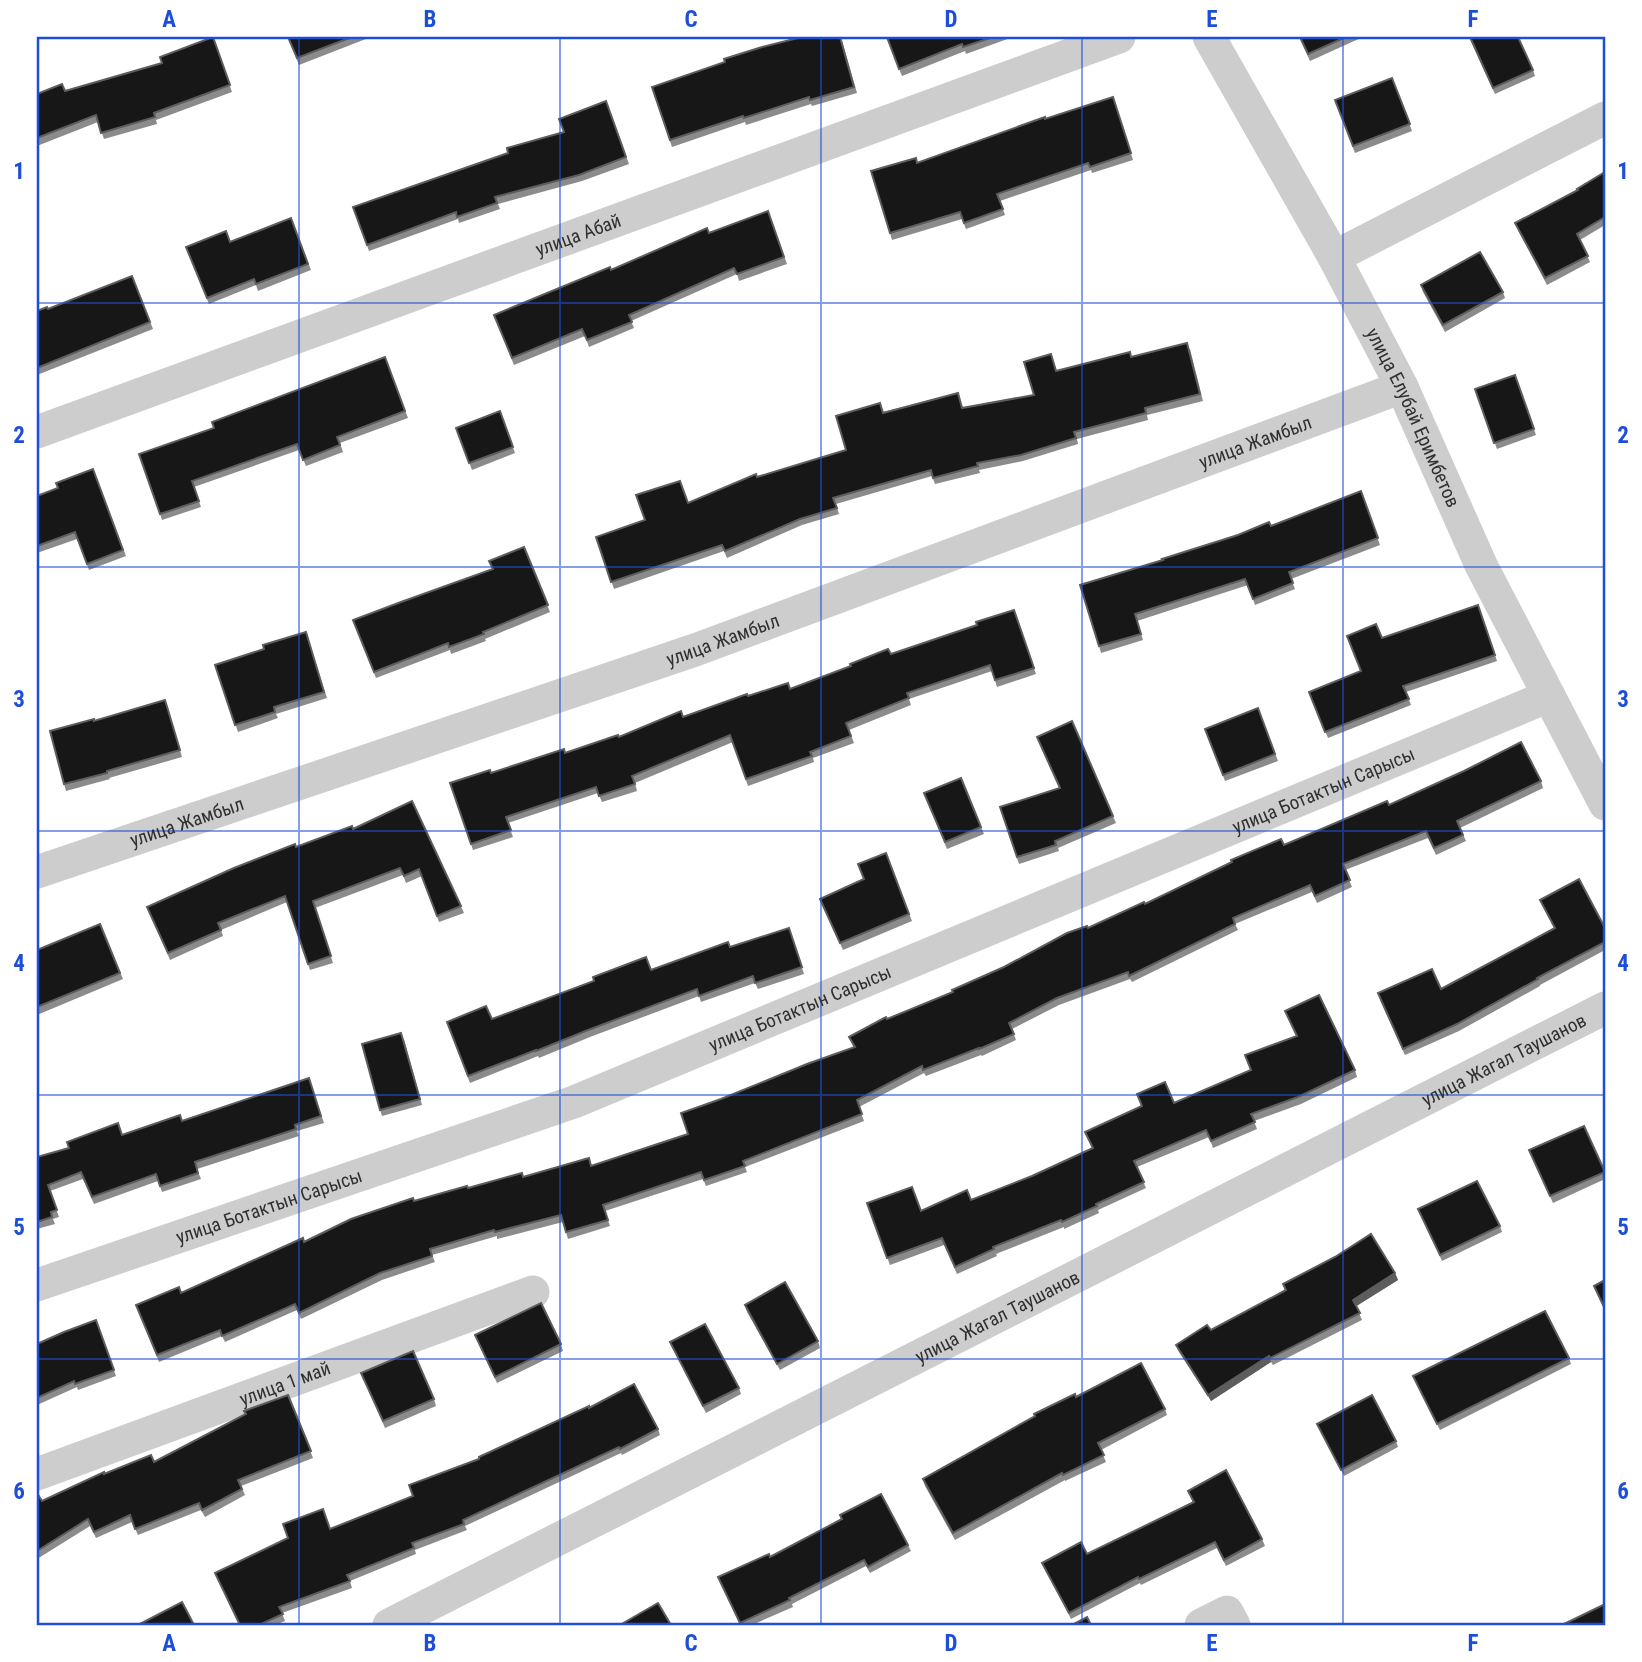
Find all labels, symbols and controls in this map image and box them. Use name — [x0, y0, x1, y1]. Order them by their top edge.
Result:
text: A — [162, 6, 176, 33]
text: B — [424, 6, 436, 33]
text: C — [684, 6, 698, 33]
text: D — [945, 6, 958, 33]
text: E — [1206, 6, 1218, 33]
text: F — [1468, 6, 1479, 33]
text: 1 — [13, 158, 25, 185]
text: 1 — [1617, 158, 1629, 185]
street label: улица Абай — [532, 208, 624, 261]
street label: улица Елубай Еримбетов — [1361, 324, 1465, 511]
street label: улица Жамбыл — [1195, 410, 1315, 473]
text: 2 — [13, 422, 25, 449]
text: 2 — [1617, 422, 1629, 449]
street label: улица Жамбыл — [663, 608, 782, 670]
text: 3 — [13, 686, 25, 713]
text: 3 — [1617, 686, 1629, 713]
street label: улица Ботактын Сарысы — [1229, 742, 1418, 838]
street label: улица Жамбыл — [127, 792, 247, 851]
text: 4 — [13, 950, 25, 977]
text: 4 — [1617, 950, 1629, 977]
street label: улица Ботактын Сарысы — [705, 960, 894, 1056]
street label: улица Жагал Таушанов — [1418, 1008, 1590, 1111]
street label: улица Ботактын Сарысы — [173, 1164, 365, 1248]
text: 5 — [13, 1214, 25, 1241]
text: 5 — [1617, 1214, 1629, 1241]
street label: улица Жагал Таушанов — [911, 1265, 1083, 1368]
street label: улица 1 май — [236, 1356, 334, 1410]
text: 6 — [13, 1478, 25, 1505]
text: 6 — [1617, 1478, 1629, 1505]
text: A — [162, 1630, 176, 1657]
text: B — [424, 1630, 436, 1657]
text: C — [684, 1630, 698, 1657]
text: D — [945, 1630, 958, 1657]
text: E — [1206, 1630, 1218, 1657]
text: F — [1468, 1630, 1479, 1657]

